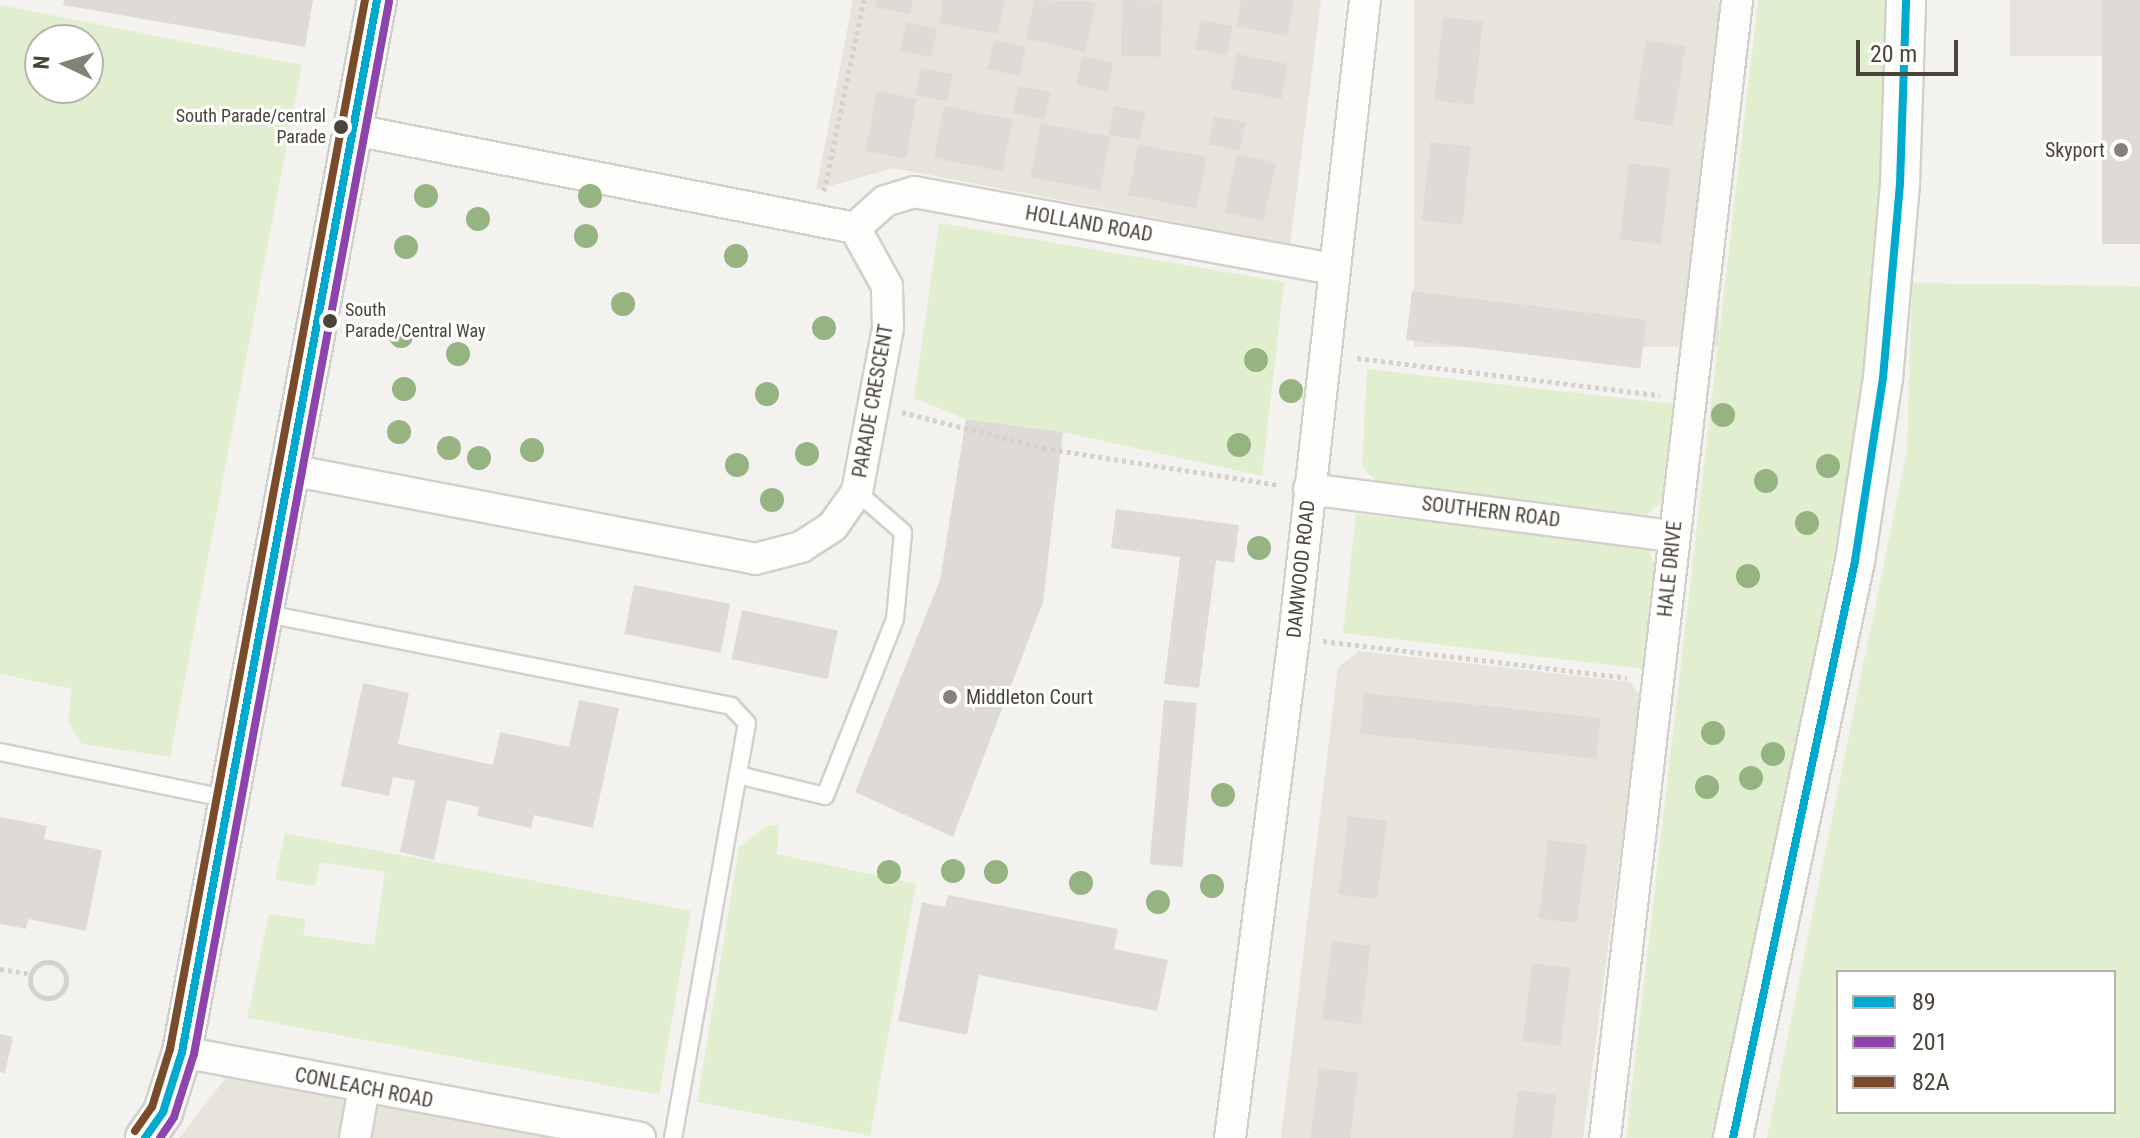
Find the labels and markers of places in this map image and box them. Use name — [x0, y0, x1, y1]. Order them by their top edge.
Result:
place label: South Parade/central Parade — [176, 106, 326, 148]
marker: South Parade/central Parade — [333, 119, 349, 135]
place label: Skyport — [2045, 138, 2105, 162]
marker: Skyport — [2112, 141, 2130, 159]
place label: South Parade/Central Way — [345, 300, 485, 342]
marker: South Parade/Central Way — [322, 313, 338, 329]
place label: Middleton Court — [966, 685, 1093, 709]
marker: Middleton Court — [941, 688, 959, 706]

